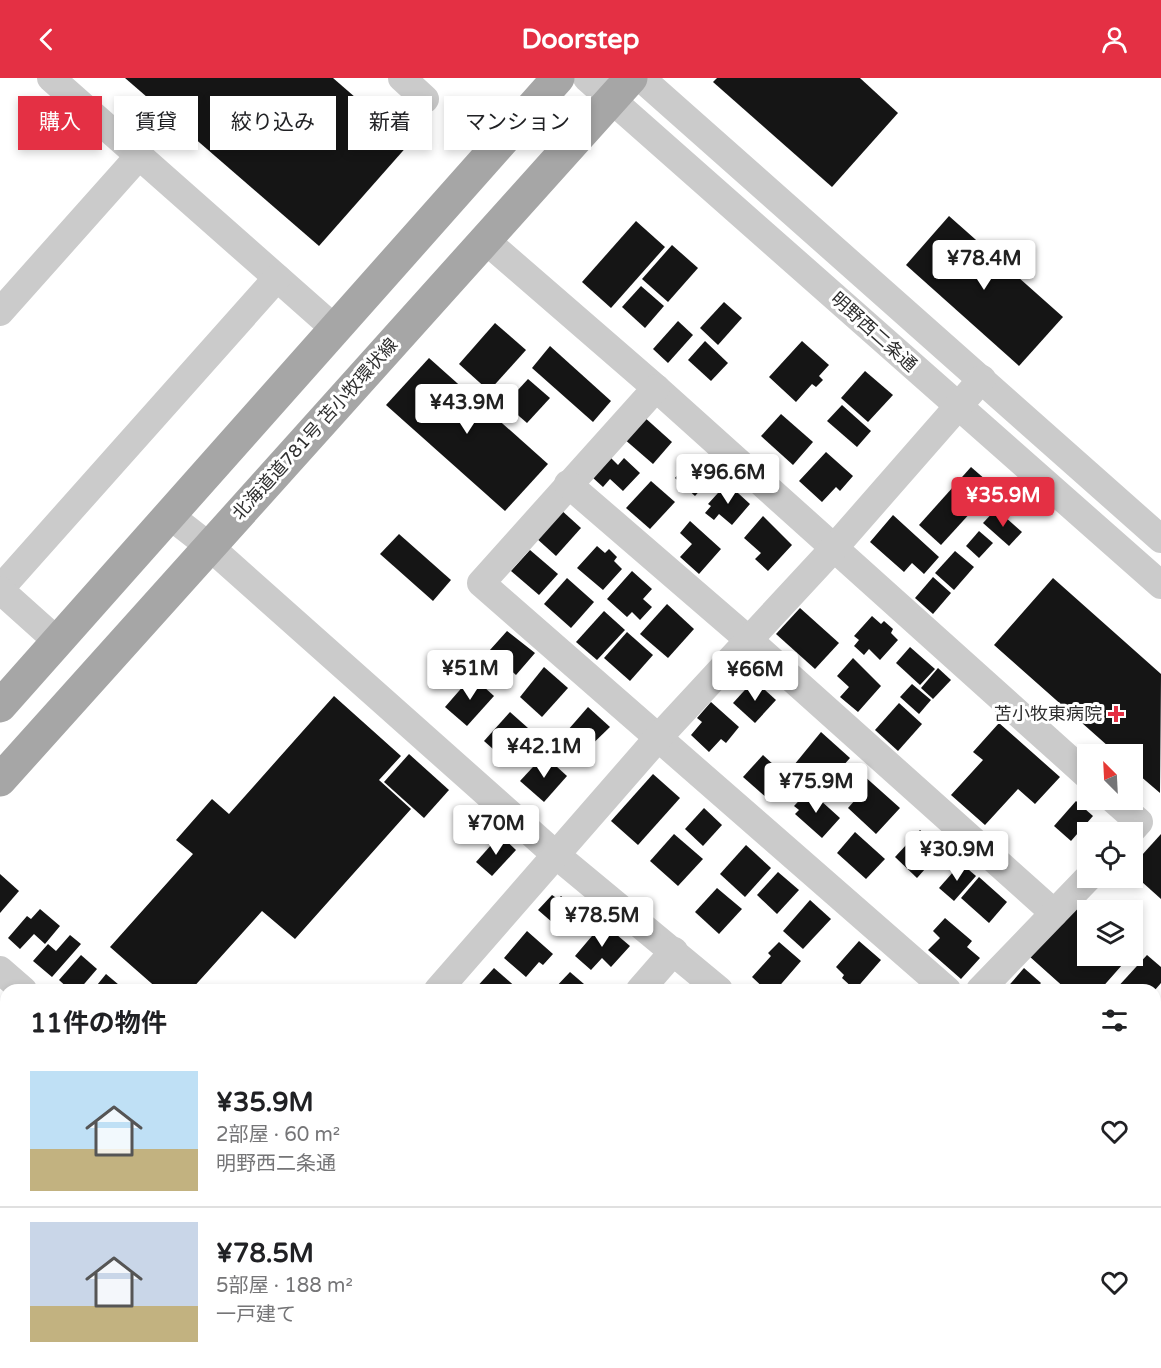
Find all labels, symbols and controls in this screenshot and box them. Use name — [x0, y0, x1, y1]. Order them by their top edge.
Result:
icon: back — [30, 23, 63, 56]
text: Doorstep — [521, 23, 640, 56]
icon: person — [1098, 23, 1131, 56]
chip: 購入 — [18, 96, 102, 150]
chip: 賃貸 — [114, 96, 198, 150]
chip: 絞り込み — [210, 96, 336, 150]
chip: 新着 — [348, 96, 432, 150]
chip: マンション — [444, 96, 591, 150]
pin: ¥78.4M — [935, 240, 1033, 291]
text: ¥78.4M — [947, 247, 1021, 271]
street label: 明野西二条通 — [827, 288, 921, 376]
street label: 北海道道781号 苫小牧環状線 — [228, 334, 402, 524]
pin: ¥43.9M — [418, 384, 516, 435]
text: ¥43.9M — [429, 391, 505, 415]
pin: ¥96.6M — [679, 454, 777, 505]
text: ¥96.6M — [690, 461, 766, 485]
pin: ¥35.9M — [954, 477, 1052, 528]
text: ¥35.9M — [965, 484, 1041, 508]
pin: ¥51M — [434, 650, 506, 701]
pin: ¥66M — [719, 651, 791, 702]
text: ¥51M — [441, 657, 499, 681]
text: ¥66M — [726, 658, 784, 682]
place label: 苫小牧東病院 — [994, 703, 1102, 725]
marker: 苫小牧東病院 — [1107, 705, 1125, 723]
pin: ¥42.1M — [495, 728, 593, 779]
text: ¥42.1M — [506, 735, 582, 759]
north arrow — [1077, 744, 1143, 810]
map controls — [1077, 744, 1143, 966]
pin: ¥75.9M — [767, 763, 865, 814]
text: ¥75.9M — [778, 770, 854, 794]
pin: ¥70M — [460, 805, 532, 856]
text: ¥70M — [467, 812, 525, 836]
button: locate — [1077, 822, 1143, 888]
pin: ¥30.9M — [908, 831, 1006, 882]
text: ¥30.9M — [919, 838, 995, 862]
pin: ¥78.5M — [553, 897, 651, 948]
button: layers — [1077, 900, 1143, 966]
text: ¥78.5M — [564, 904, 640, 928]
icon: filters — [1098, 1004, 1131, 1037]
text: 11件の物件 — [30, 1008, 167, 1039]
text: ¥35.9M — [216, 1087, 314, 1118]
icon: home — [78, 1095, 150, 1167]
icon: heart — [1098, 1115, 1131, 1148]
text: 2部屋 · 60 m² — [216, 1123, 340, 1147]
text: 明野西二条通 — [216, 1152, 336, 1176]
text: ¥78.5M — [216, 1238, 314, 1269]
icon: home — [78, 1246, 150, 1318]
icon: heart — [1098, 1266, 1131, 1299]
text: 5部屋 · 188 m² — [216, 1274, 353, 1298]
text: 一戸建て — [216, 1303, 296, 1327]

